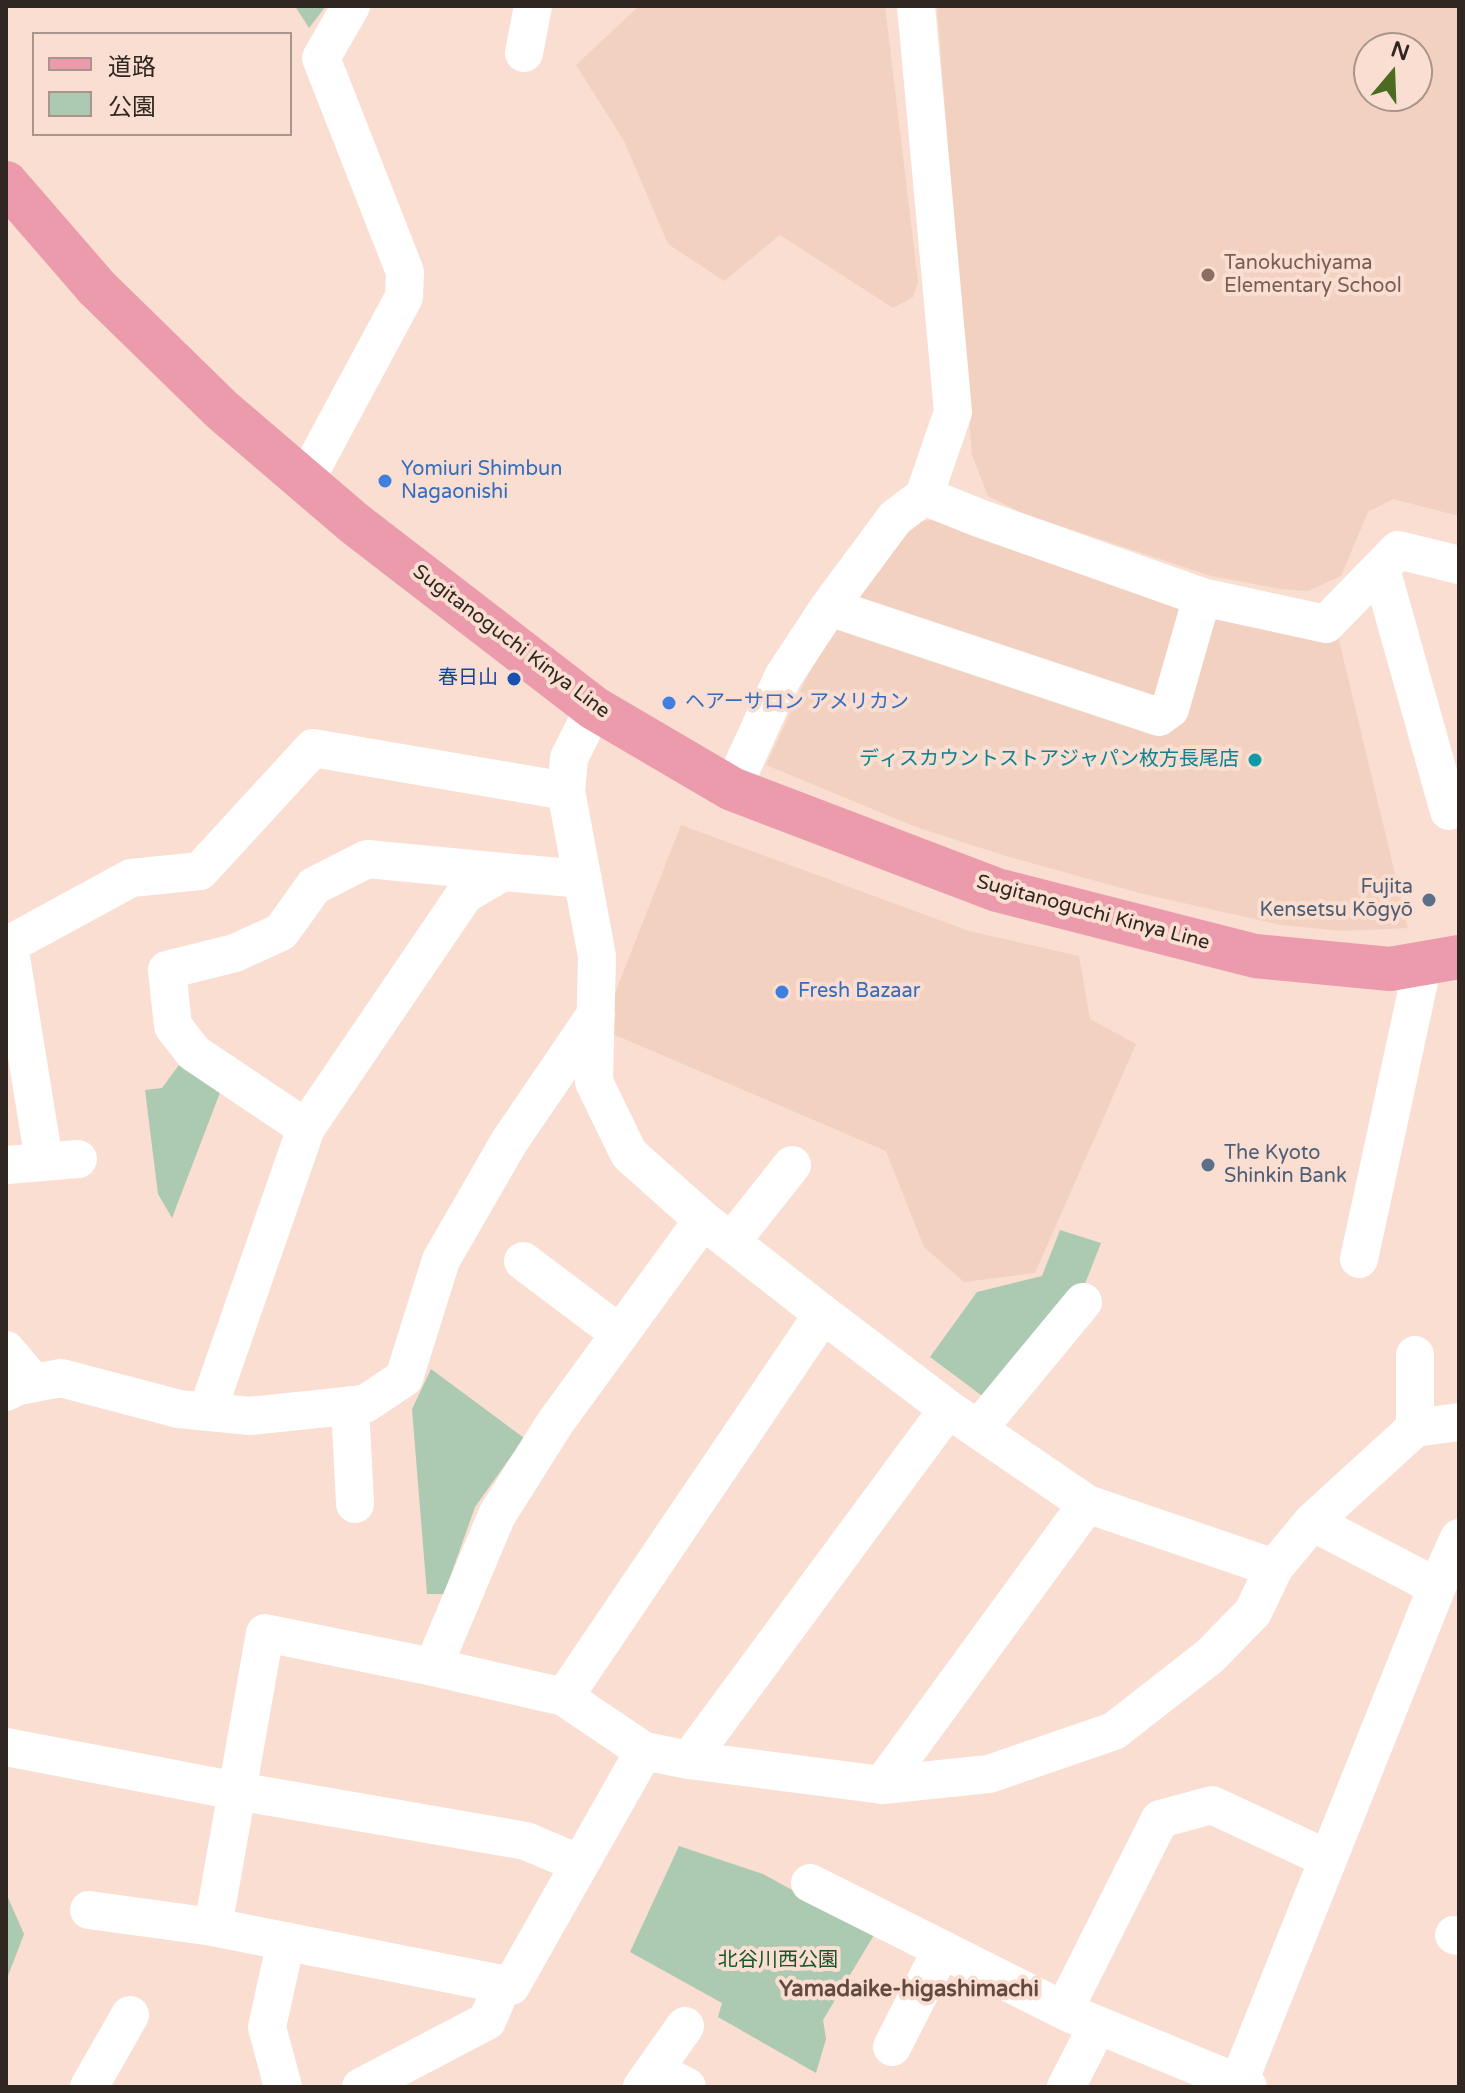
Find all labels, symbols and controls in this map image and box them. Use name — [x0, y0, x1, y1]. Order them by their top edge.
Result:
legend — [32, 32, 292, 136]
north arrow — [1353, 32, 1433, 112]
text: N — [1388, 36, 1413, 66]
text: 道路 — [108, 53, 156, 82]
text: 公園 — [108, 93, 156, 122]
place label: Tanokuchiyama Elementary School — [1224, 252, 1402, 299]
marker: Tanokuchiyama Elementary School — [1199, 266, 1217, 284]
place label: Yomiuri Shimbun Nagaonishi — [401, 458, 562, 505]
marker: Yomiuri Shimbun Nagaonishi — [376, 472, 394, 490]
street label: Sugitanoguchi Kinya Line — [408, 560, 614, 724]
place label: 春日山 — [438, 667, 498, 691]
marker: 春日山 — [505, 670, 523, 688]
place label: ヘアーサロン アメリカン — [685, 691, 909, 715]
marker: ヘアーサロン アメリカン — [660, 694, 678, 712]
place label: ディスカウントストアジャパン枚方長尾店 — [859, 748, 1239, 772]
marker: ディスカウントストアジャパン枚方長尾店 — [1246, 751, 1264, 769]
street label: Sugitanoguchi Kinya Line — [974, 870, 1212, 956]
place label: Fujita Kensetsu Kōgyō — [1260, 876, 1413, 923]
marker: Fujita Kensetsu Kōgyō — [1420, 891, 1438, 909]
place label: Fresh Bazaar — [798, 980, 920, 1004]
marker: Fresh Bazaar — [773, 983, 791, 1001]
place label: The Kyoto Shinkin Bank — [1224, 1142, 1347, 1189]
marker: The Kyoto Shinkin Bank — [1199, 1156, 1217, 1174]
park label: 北谷川西公園 — [718, 1949, 838, 1973]
district label: Yamadaike-higashimachi — [779, 1977, 1039, 2003]

